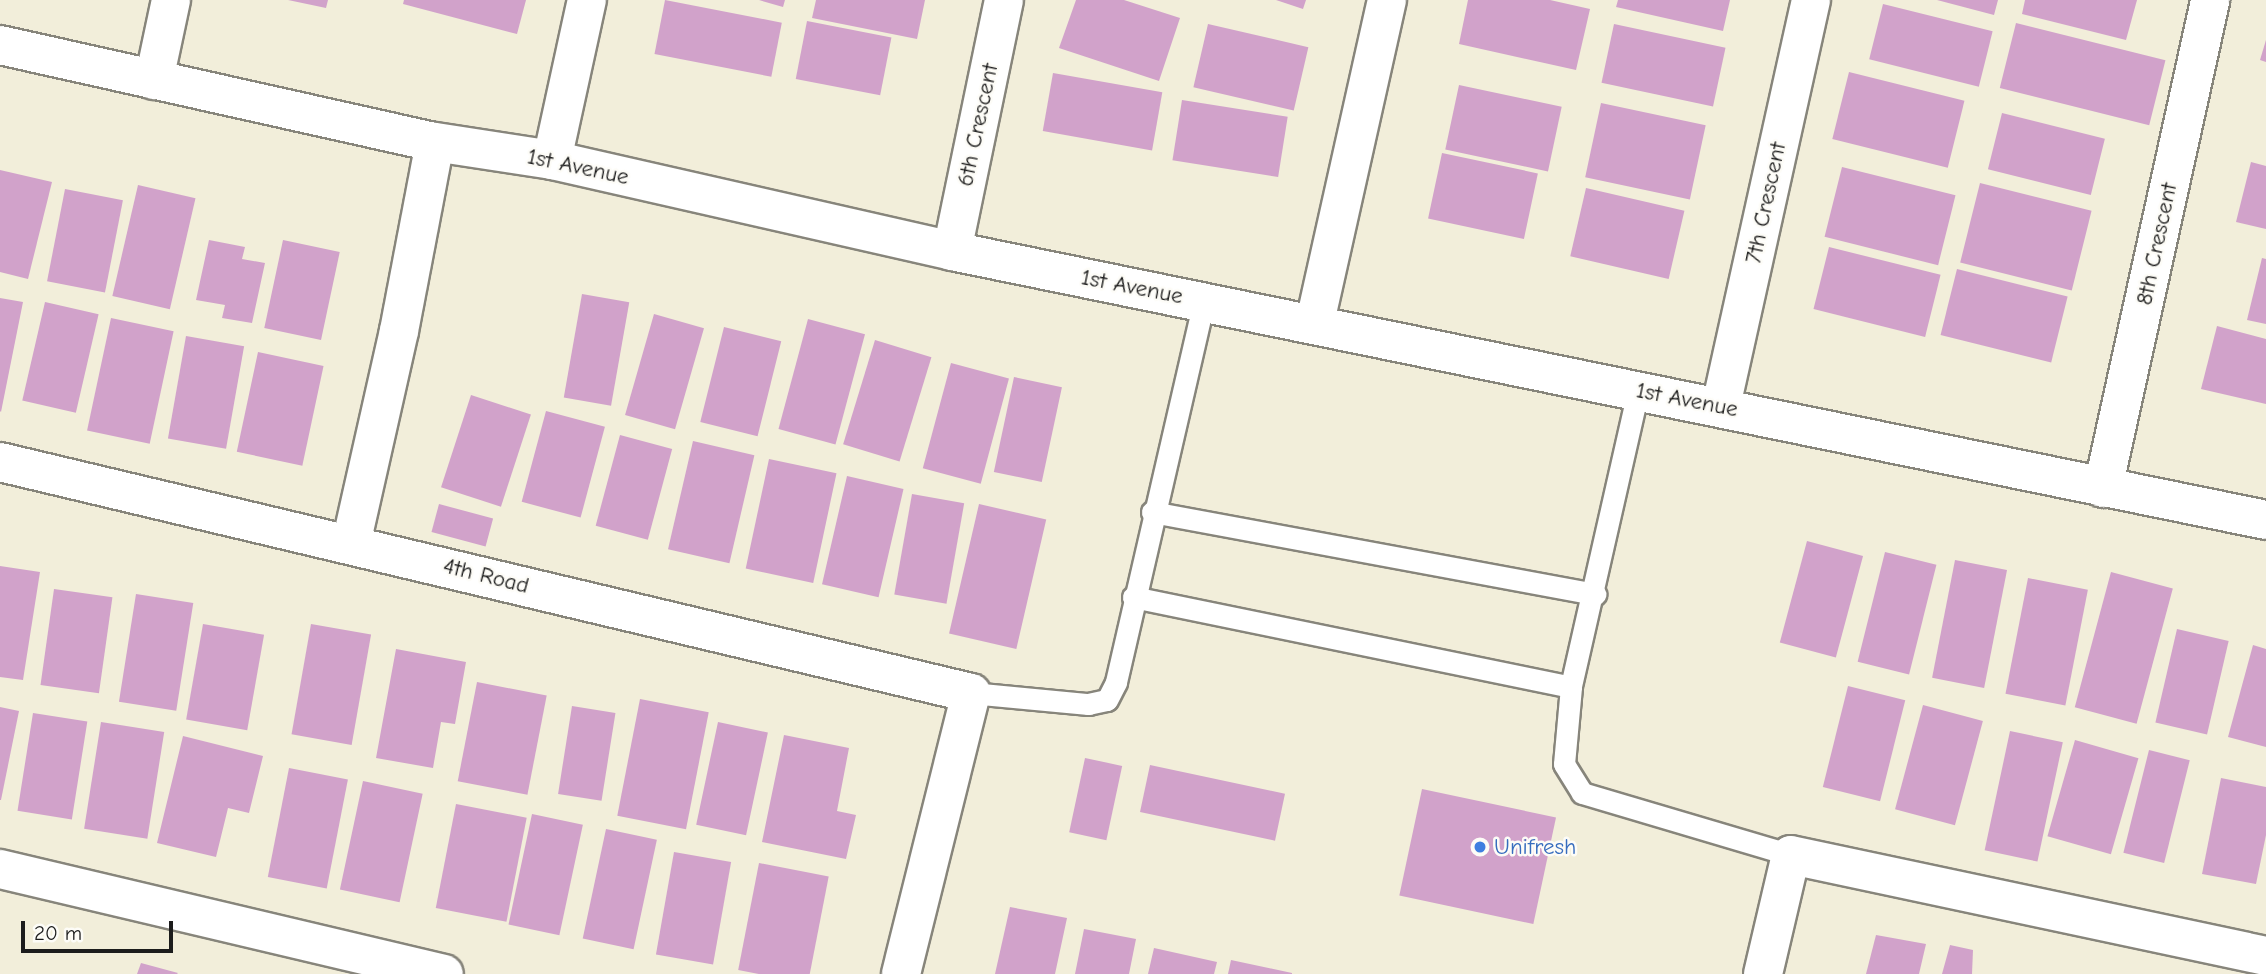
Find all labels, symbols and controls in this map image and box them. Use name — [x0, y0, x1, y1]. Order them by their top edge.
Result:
street label: 6th Crescent — [952, 61, 1004, 189]
street label: 7th Crescent — [1740, 140, 1792, 266]
street label: 1st Avenue — [525, 143, 631, 191]
street label: 8th Crescent — [2131, 180, 2183, 308]
street label: 1st Avenue — [1079, 264, 1185, 310]
street label: 1st Avenue — [1634, 377, 1740, 423]
street label: 4th Road — [440, 552, 532, 600]
place label: Unifresh — [1494, 833, 1576, 861]
marker: Unifresh — [1472, 839, 1488, 855]
scale bar — [24, 908, 177, 952]
text: 20 m — [34, 921, 82, 945]

